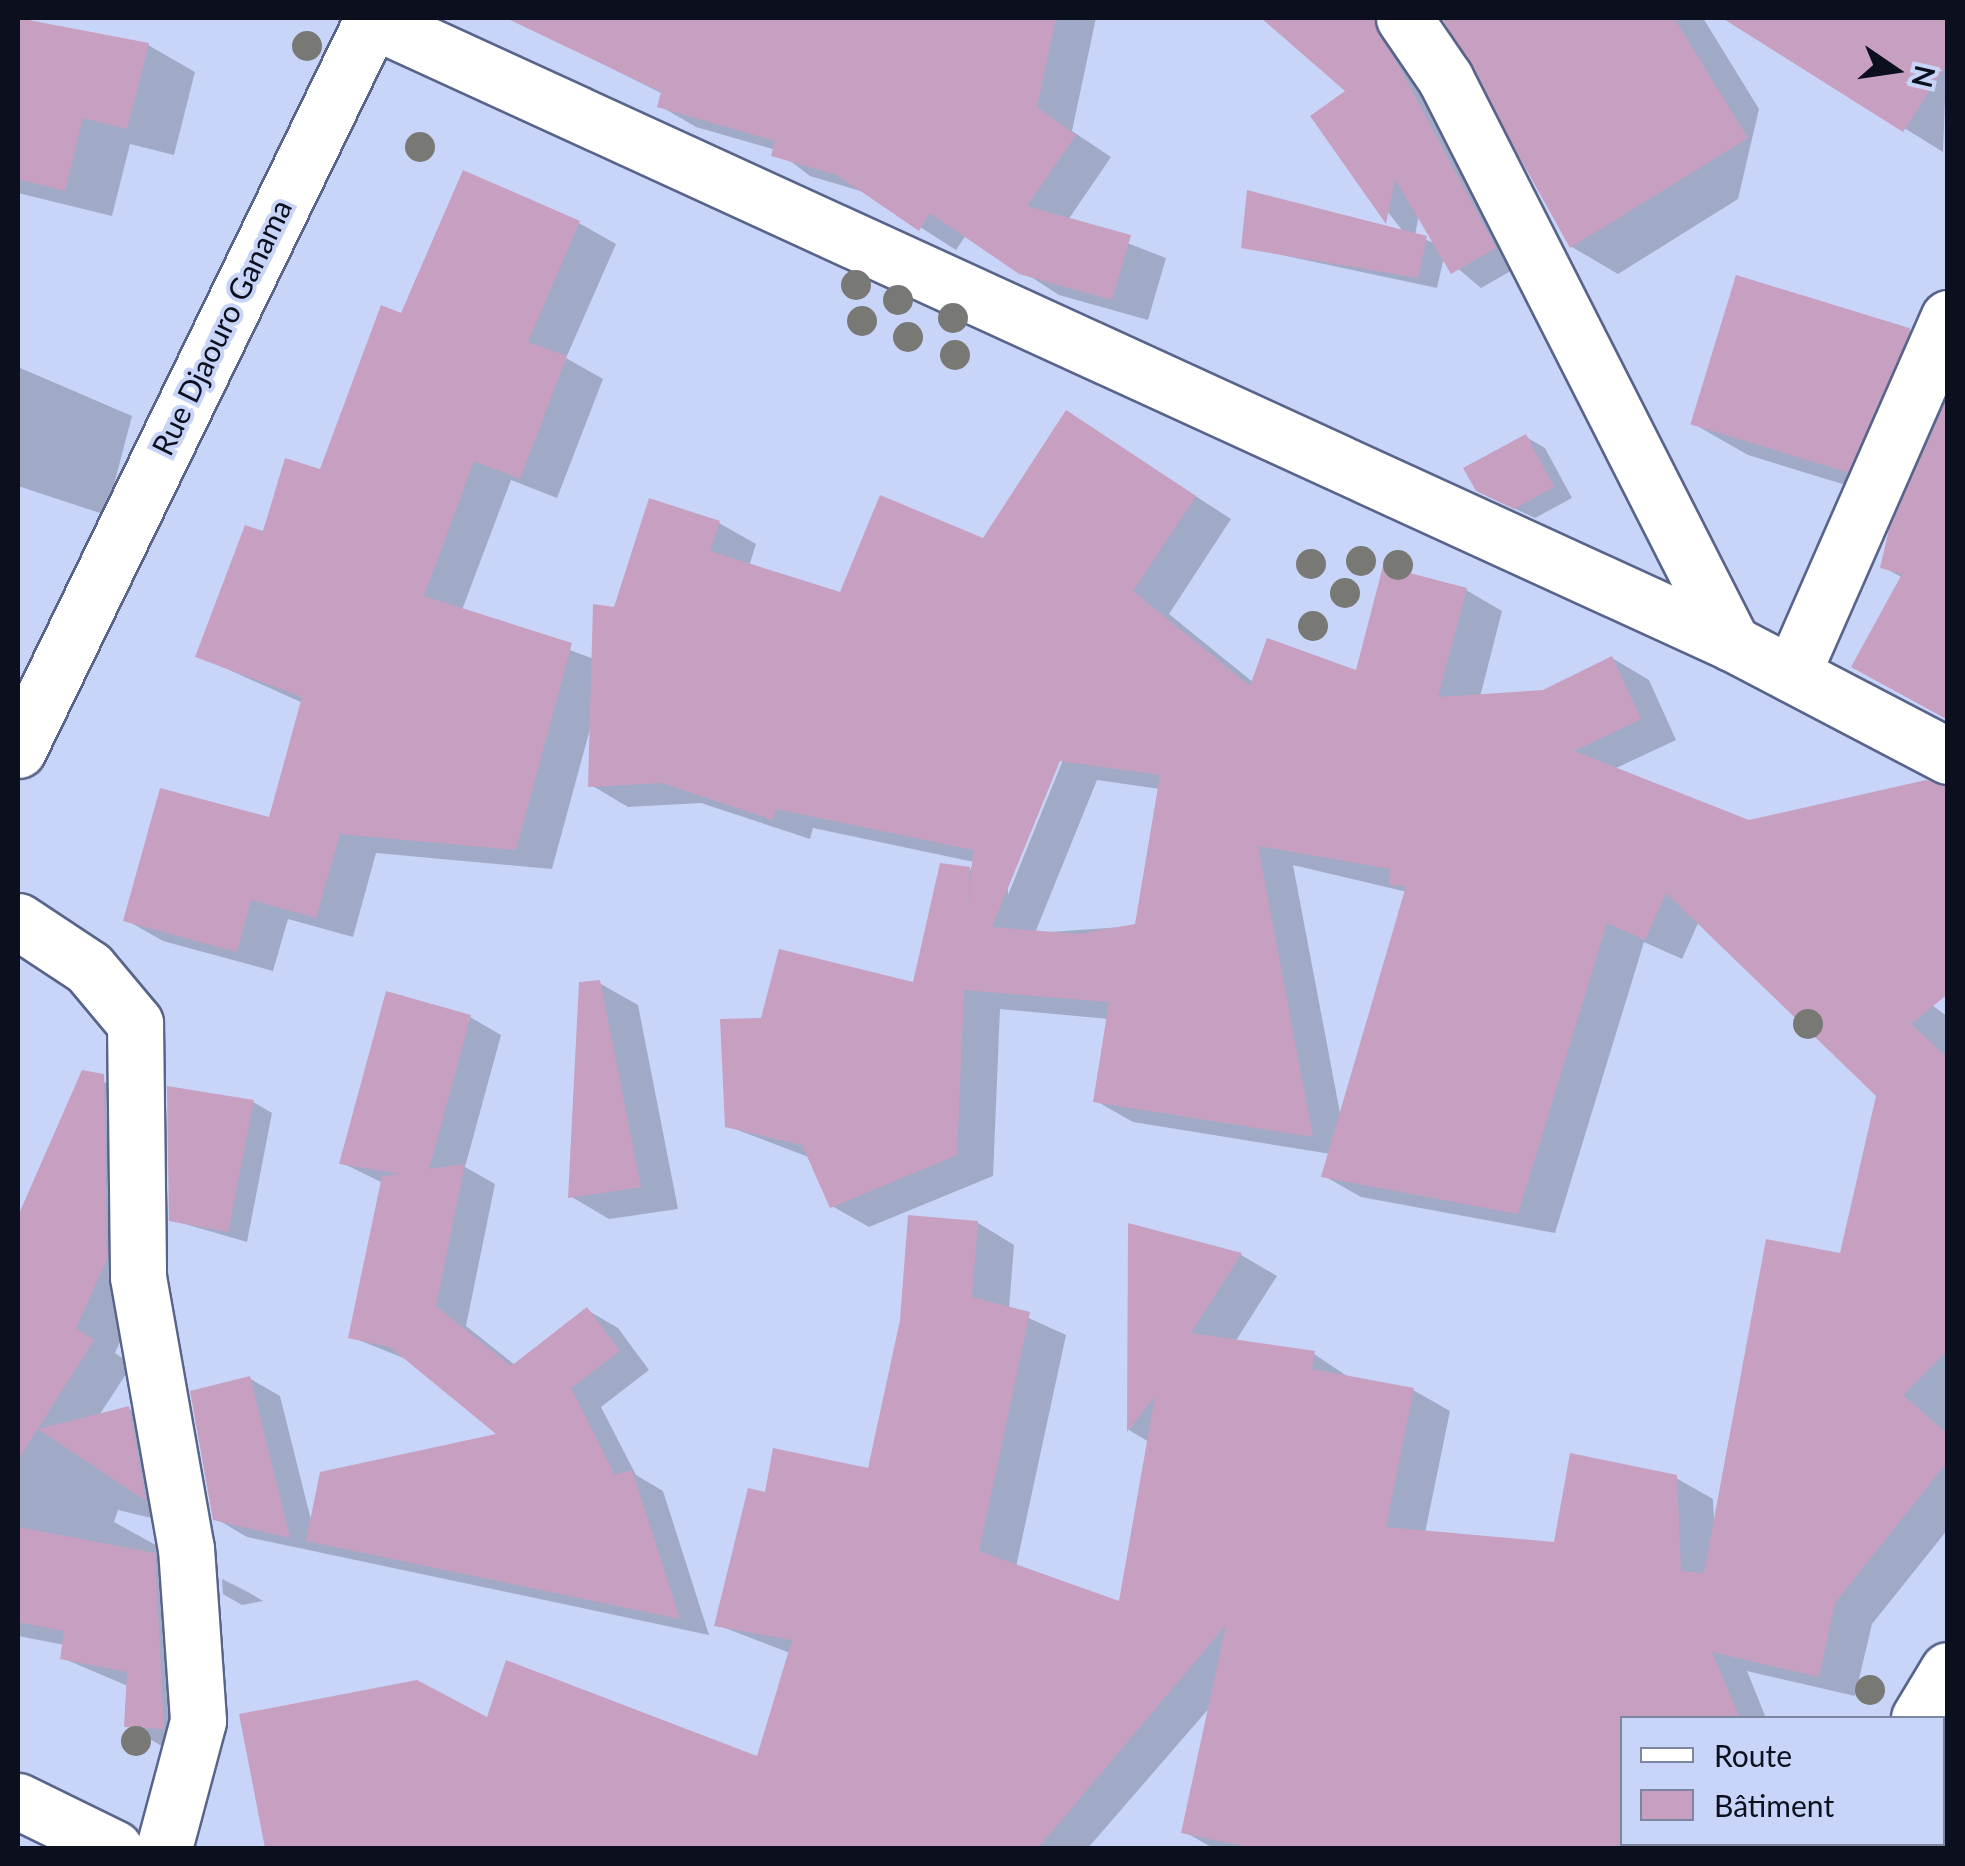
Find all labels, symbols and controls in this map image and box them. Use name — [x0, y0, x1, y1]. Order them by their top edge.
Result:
north arrow — [1845, 20, 1945, 120]
text: N — [1905, 62, 1943, 91]
street label: Rue Djaouro Ganama — [144, 193, 298, 461]
legend — [1620, 1716, 1945, 1846]
text: Route — [1714, 1737, 1792, 1773]
text: Bâtiment — [1714, 1787, 1834, 1823]

